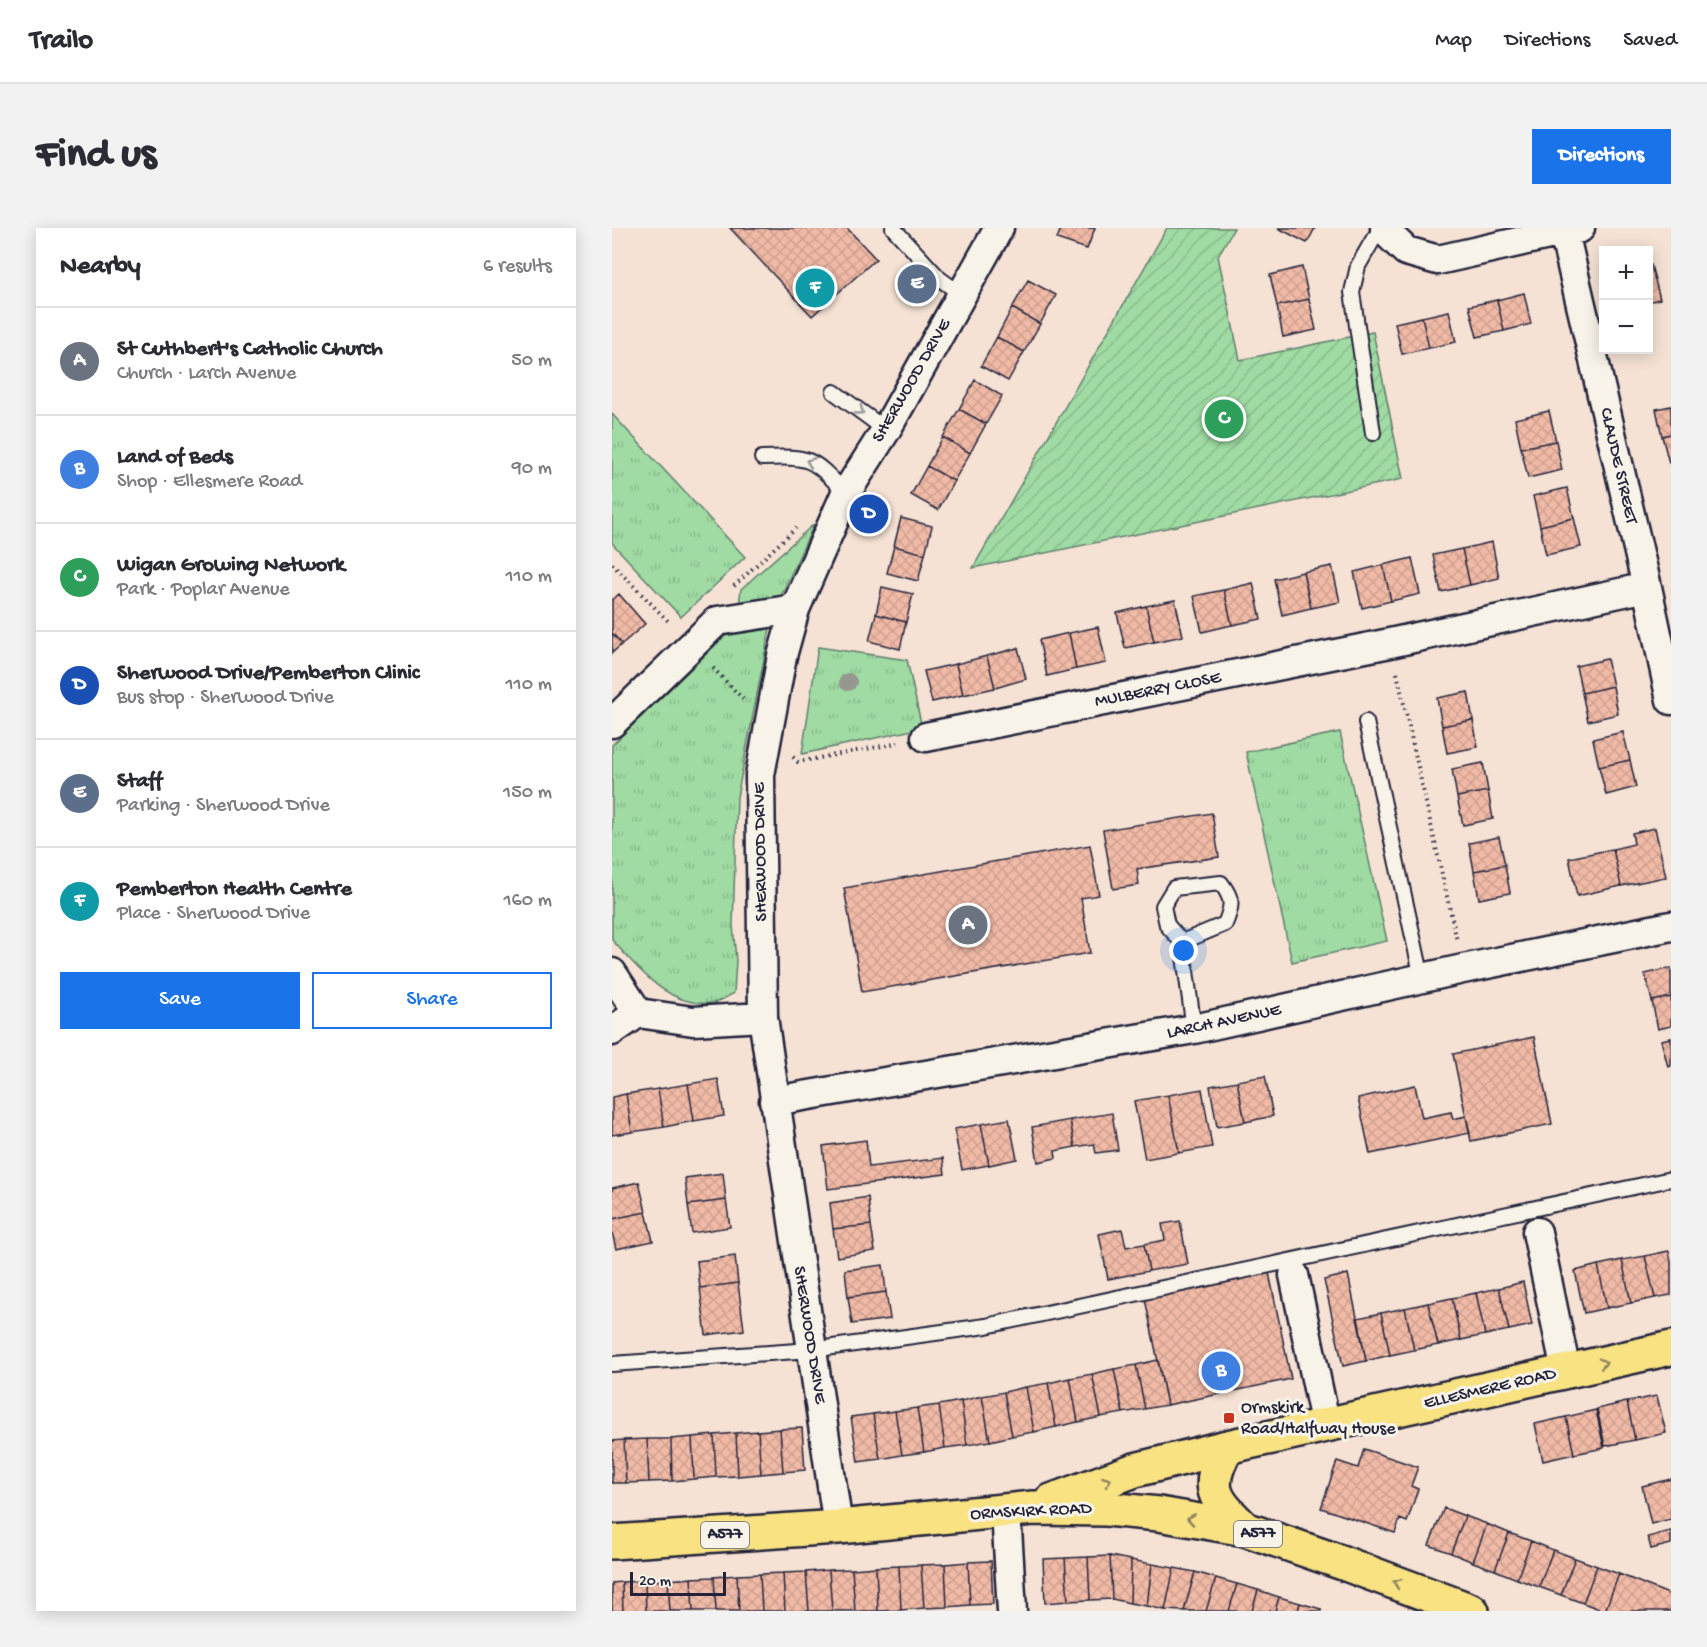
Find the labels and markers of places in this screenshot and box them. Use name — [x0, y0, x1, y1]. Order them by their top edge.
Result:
pin: E — [898, 262, 936, 306]
pin: F — [796, 266, 834, 310]
pin: C — [1204, 396, 1244, 441]
pin: D — [850, 492, 888, 536]
pin: A — [948, 902, 988, 948]
pin: B — [1202, 1348, 1240, 1394]
place label: Ormskirk Road/Halfway House — [1241, 1398, 1396, 1440]
marker: Ormskirk Road/Halfway House — [1222, 1411, 1236, 1425]

